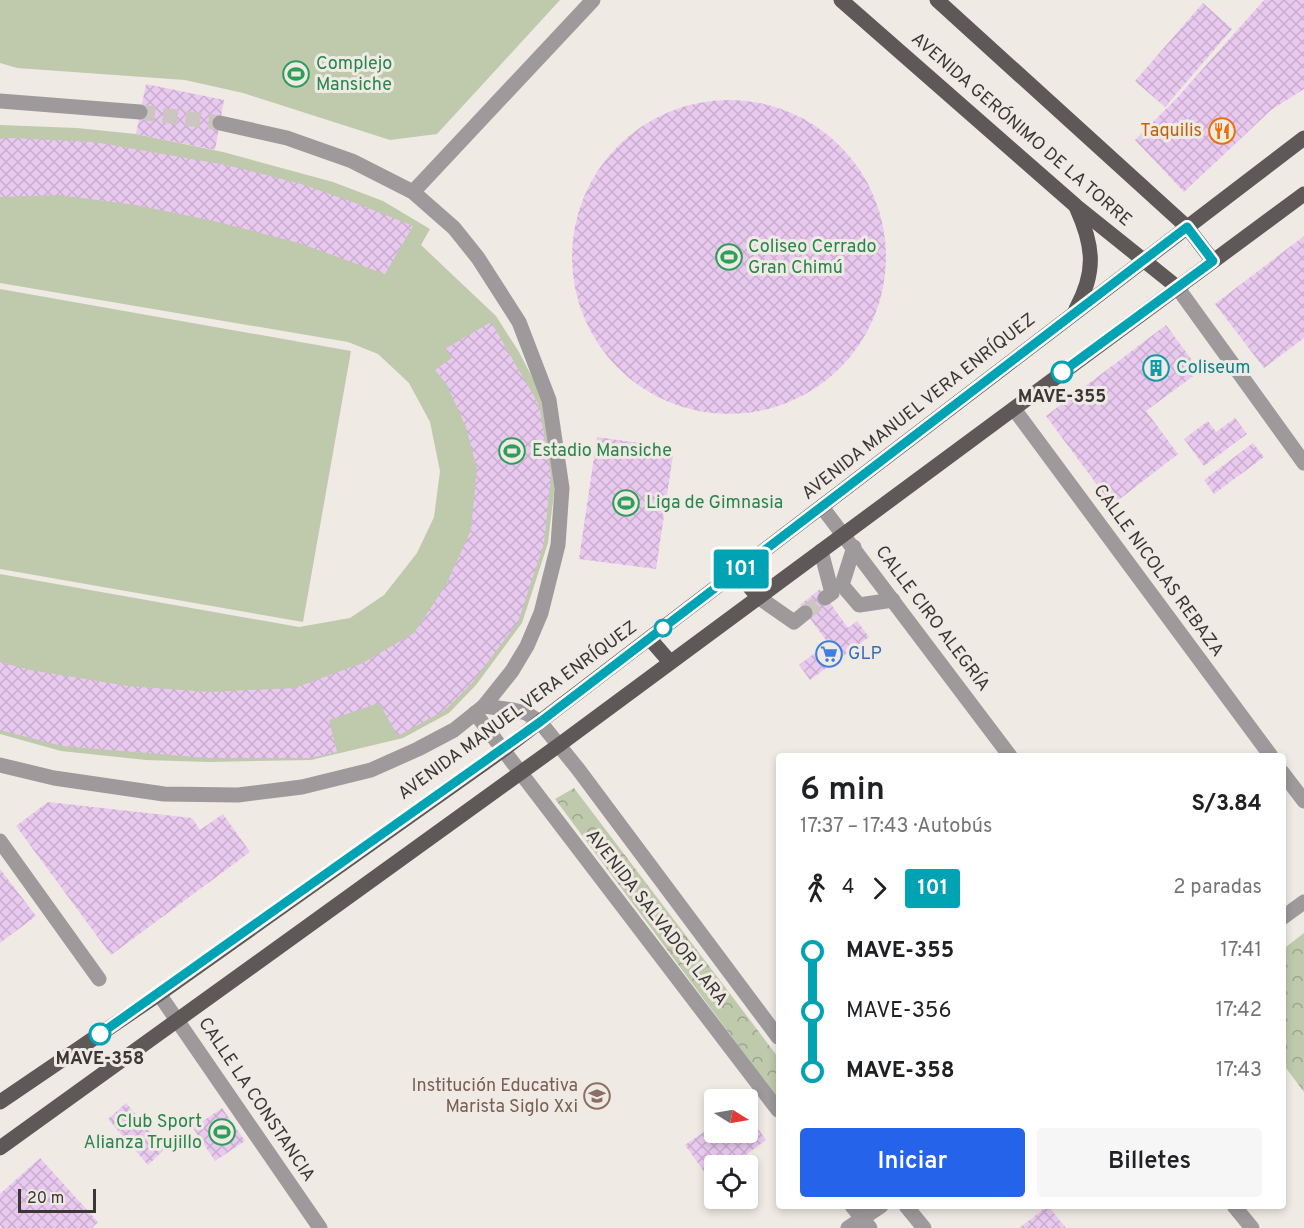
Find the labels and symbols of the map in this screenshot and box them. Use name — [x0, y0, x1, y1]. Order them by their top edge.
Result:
street label: AVENIDA GERÓNIMO DE LA TORRE — [906, 26, 1137, 232]
place label: Complejo Mansiche — [316, 53, 392, 97]
sports icon: Complejo Mansiche — [281, 59, 311, 89]
restaurant icon: Taquilis — [1207, 116, 1237, 146]
place label: Taquilis — [1140, 120, 1202, 143]
place label: Coliseo Cerrado Gran Chimú — [748, 236, 877, 280]
sports icon: Coliseo Cerrado Gran Chimú — [714, 242, 744, 272]
street label: AVENIDA MANUEL VERA ENRÍQUEZ — [796, 307, 1040, 505]
building icon: Coliseum — [1141, 353, 1171, 383]
place label: Coliseum — [1176, 357, 1251, 380]
marker: MAVE-355 — [1051, 361, 1073, 383]
place label: MAVE-355 — [1018, 386, 1106, 409]
sports icon: Estadio Mansiche — [497, 436, 527, 466]
place label: Estadio Mansiche — [532, 440, 672, 463]
street label: CALLE NICOLAS REBAZA — [1088, 480, 1228, 662]
sports icon: Liga de Gimnasia — [611, 488, 641, 518]
place label: Liga de Gimnasia — [646, 492, 783, 515]
street label: CALLE CIRO ALEGRÍA — [870, 540, 996, 697]
line badge: 101 — [706, 550, 776, 588]
street label: AVENIDA MANUEL VERA ENRÍQUEZ — [393, 615, 642, 806]
unlabelled marker — [654, 619, 672, 637]
supermarket icon: GLP — [814, 639, 844, 669]
place label: GLP — [848, 643, 882, 666]
street label: AVENIDA SALVADOR LARA — [580, 825, 732, 1011]
street label: CALLE LA CONSTANCIA — [192, 1013, 320, 1187]
marker: MAVE-358 — [89, 1023, 111, 1045]
place label: MAVE-358 — [56, 1048, 144, 1071]
place label: Institución Educativa Marista Siglo Xxi — [411, 1075, 578, 1119]
school or university icon: Institución Educativa Marista Siglo Xxi — [582, 1081, 612, 1111]
north arrow — [704, 1089, 758, 1143]
place label: Club Sport Alianza Trujillo — [83, 1111, 202, 1155]
sports icon: Club Sport Alianza Trujillo — [207, 1117, 237, 1147]
scale bar — [18, 1186, 96, 1214]

